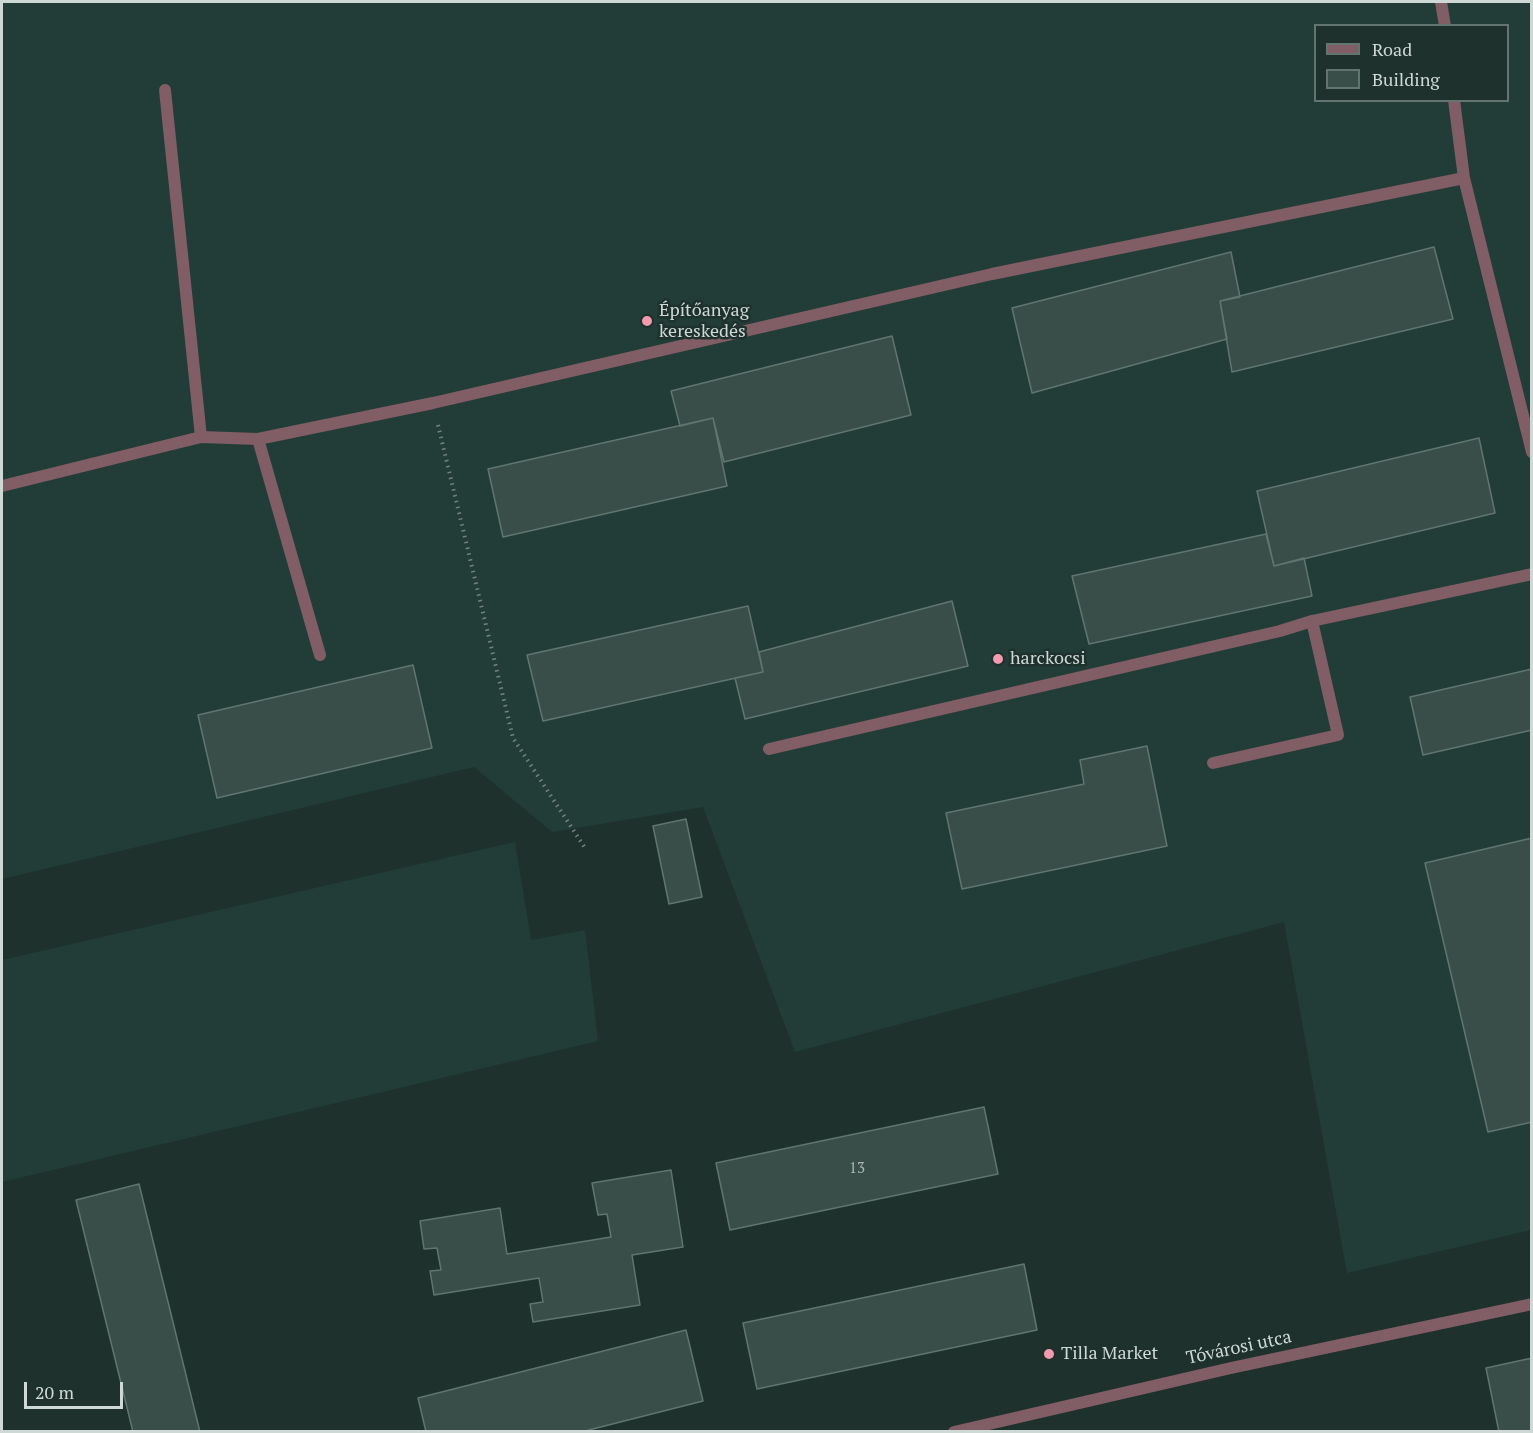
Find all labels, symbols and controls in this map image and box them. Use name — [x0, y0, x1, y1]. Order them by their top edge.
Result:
legend — [1314, 24, 1509, 102]
text: Road — [1372, 37, 1412, 61]
text: Building — [1372, 67, 1440, 91]
place label: Építőanyag kereskedés — [659, 300, 749, 342]
marker: Építőanyag kereskedés — [640, 314, 654, 328]
place label: harckocsi — [1010, 648, 1086, 670]
marker: harckocsi — [991, 652, 1005, 666]
house number: 13 — [849, 1160, 865, 1178]
street label: Tóvárosi utca — [1185, 1326, 1293, 1370]
place label: Tilla Market — [1061, 1343, 1158, 1365]
marker: Tilla Market — [1042, 1347, 1056, 1361]
scale bar — [27, 1370, 126, 1408]
text: 20 m — [35, 1380, 74, 1404]

